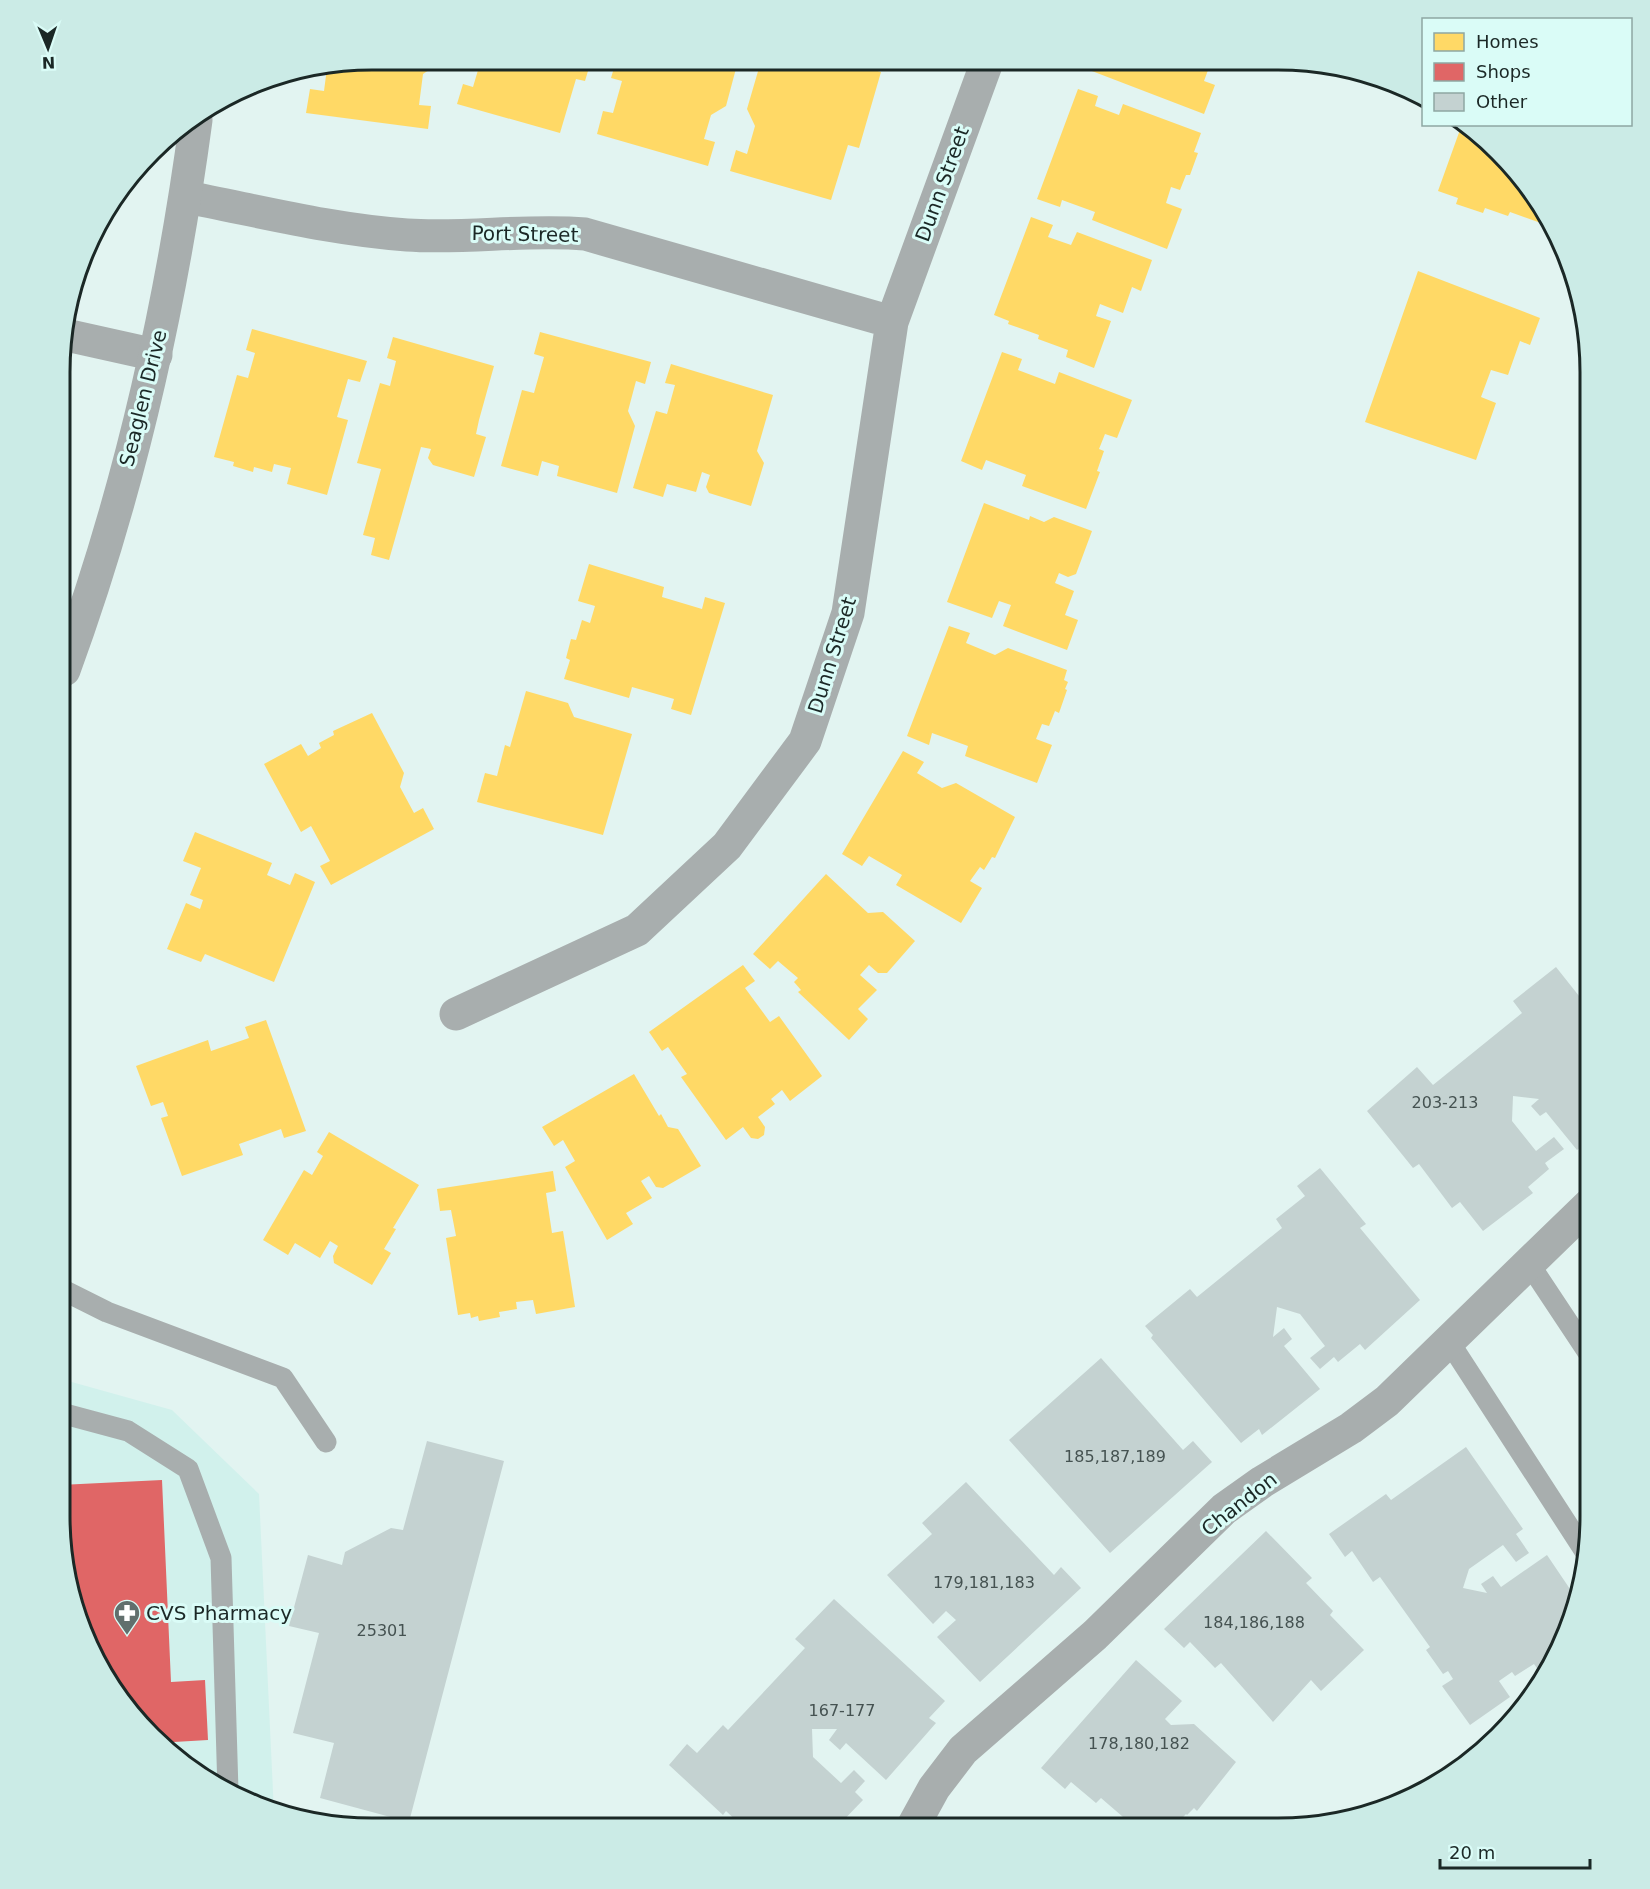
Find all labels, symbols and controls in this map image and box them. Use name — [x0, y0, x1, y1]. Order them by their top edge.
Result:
north arrow — [18, 18, 78, 78]
legend — [1422, 18, 1632, 126]
text: Homes — [1476, 31, 1539, 52]
text: N — [41, 53, 56, 72]
text: Shops — [1476, 61, 1531, 82]
text: Other — [1476, 91, 1528, 112]
street label: Dunn Street — [910, 123, 974, 245]
street label: Port Street — [471, 221, 579, 247]
street label: Seaglen Drive — [114, 327, 172, 469]
street label: Dunn Street — [803, 594, 861, 716]
house number: 203-213 — [1412, 1093, 1478, 1112]
house number: 185,187,189 — [1064, 1447, 1166, 1466]
street label: Chandon — [1196, 1467, 1282, 1541]
house number: 179,181,183 — [933, 1573, 1035, 1592]
pharmacy icon: CVS Pharmacy — [112, 1598, 142, 1636]
place label: CVS Pharmacy — [146, 1601, 292, 1625]
house number: 184,186,188 — [1203, 1613, 1305, 1632]
house number: 25301 — [357, 1621, 407, 1640]
house number: 167-177 — [809, 1701, 875, 1720]
house number: 178,180,182 — [1088, 1734, 1190, 1753]
scale bar — [1440, 1832, 1590, 1870]
text: 20 m — [1449, 1842, 1495, 1863]

